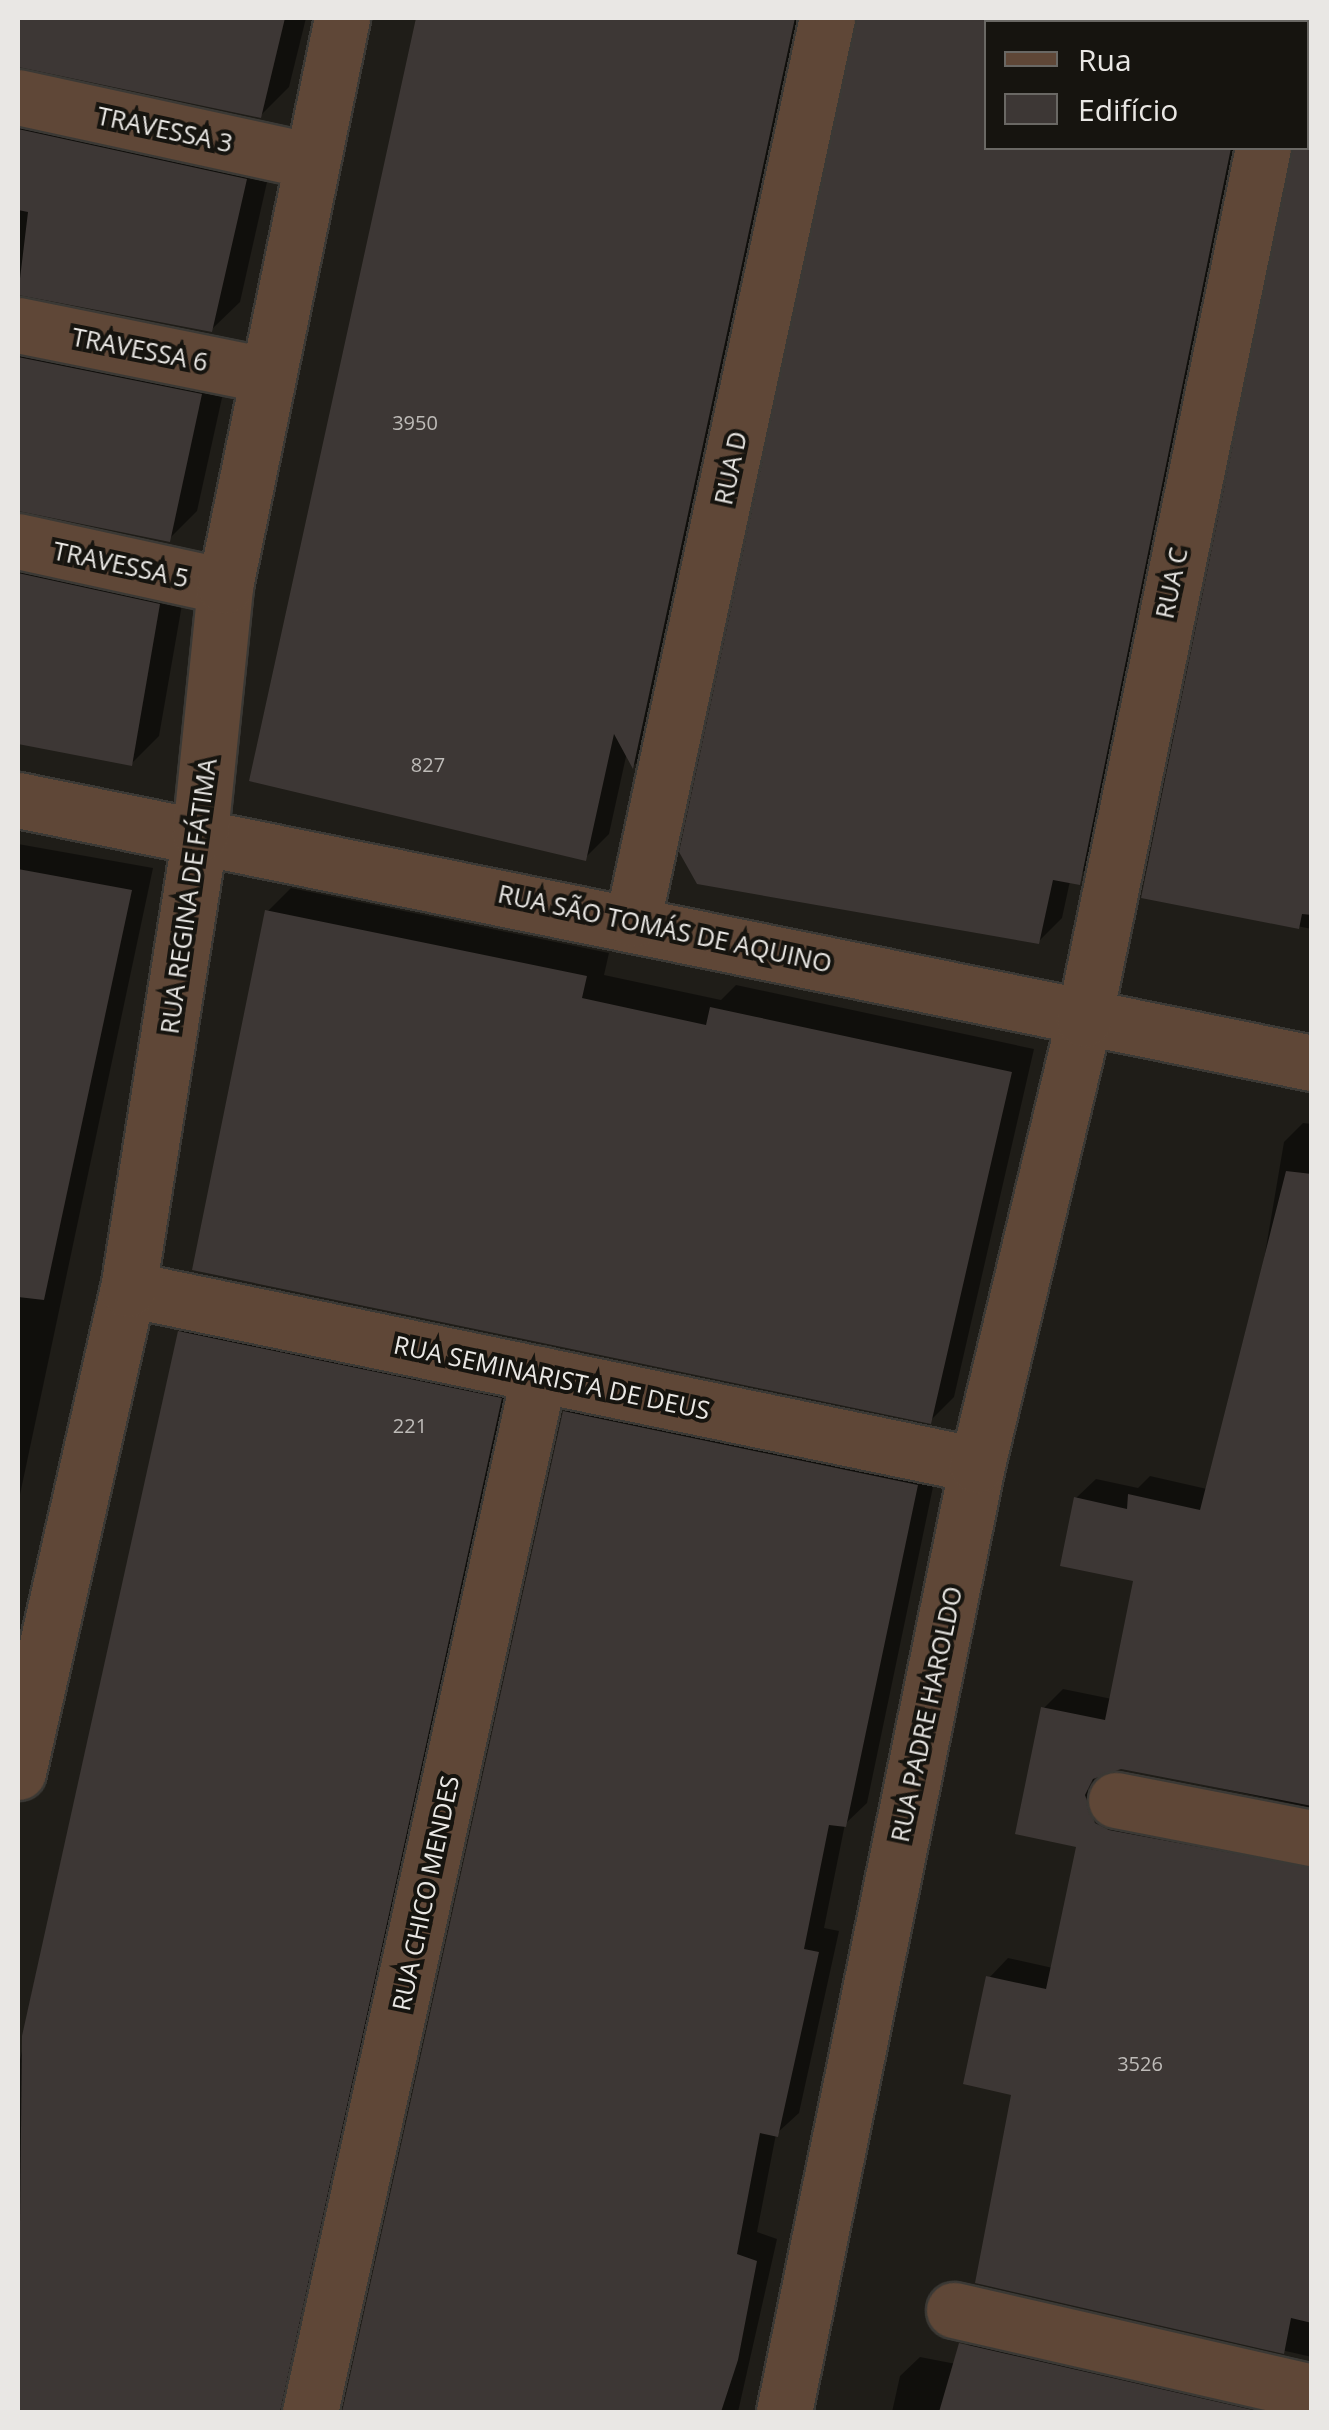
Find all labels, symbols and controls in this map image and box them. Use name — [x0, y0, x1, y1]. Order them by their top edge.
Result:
legend — [984, 20, 1309, 150]
text: Rua — [1078, 39, 1132, 80]
text: Edifício — [1078, 89, 1178, 130]
street label: TRAVESSA 3 — [94, 100, 236, 158]
street label: TRAVESSA 6 — [69, 321, 211, 377]
house number: 3950 — [392, 410, 438, 434]
street label: RUA D — [708, 429, 752, 507]
street label: TRAVESSA 5 — [50, 535, 192, 593]
street label: RUA C — [1149, 545, 1193, 621]
house number: 827 — [411, 752, 445, 776]
street label: RUA REGINA DE FÁTIMA — [154, 756, 222, 1036]
street label: RUA SÃO TOMÁS DE AQUINO — [495, 878, 835, 978]
street label: RUA SEMINARISTA DE DEUS — [391, 1329, 713, 1425]
house number: 221 — [393, 1413, 427, 1437]
street label: RUA PADRE HAROLDO — [884, 1583, 968, 1845]
street label: RUA CHICO MENDES — [385, 1773, 465, 2013]
house number: 3526 — [1117, 2051, 1163, 2075]

